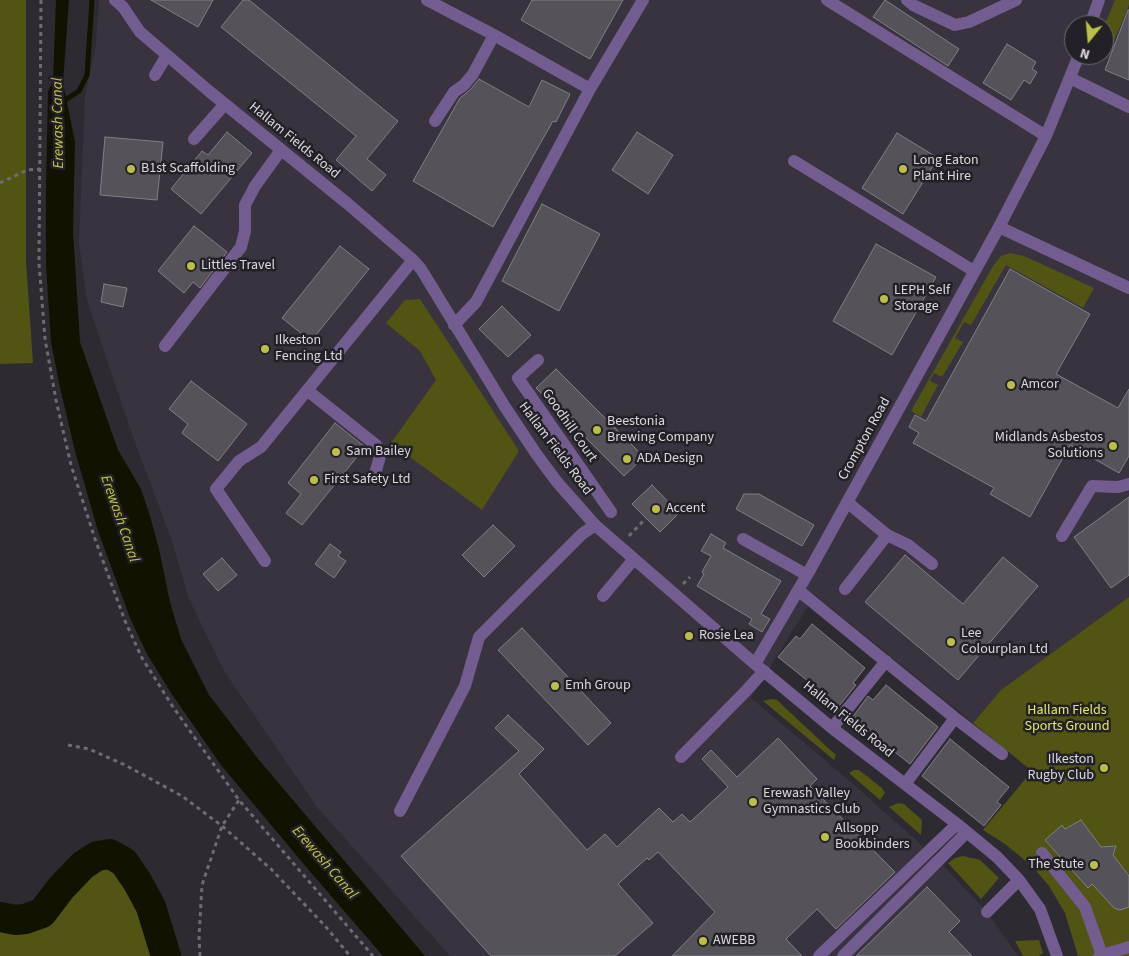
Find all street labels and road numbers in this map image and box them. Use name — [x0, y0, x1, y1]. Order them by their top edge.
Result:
street label: Hallam Fields Road — [245, 99, 343, 183]
street label: Goodhill Court — [538, 386, 600, 466]
street label: Crompton Road — [835, 395, 895, 483]
street label: Hallam Fields Road — [515, 399, 595, 499]
street label: Hallam Fields Road — [799, 678, 897, 762]

